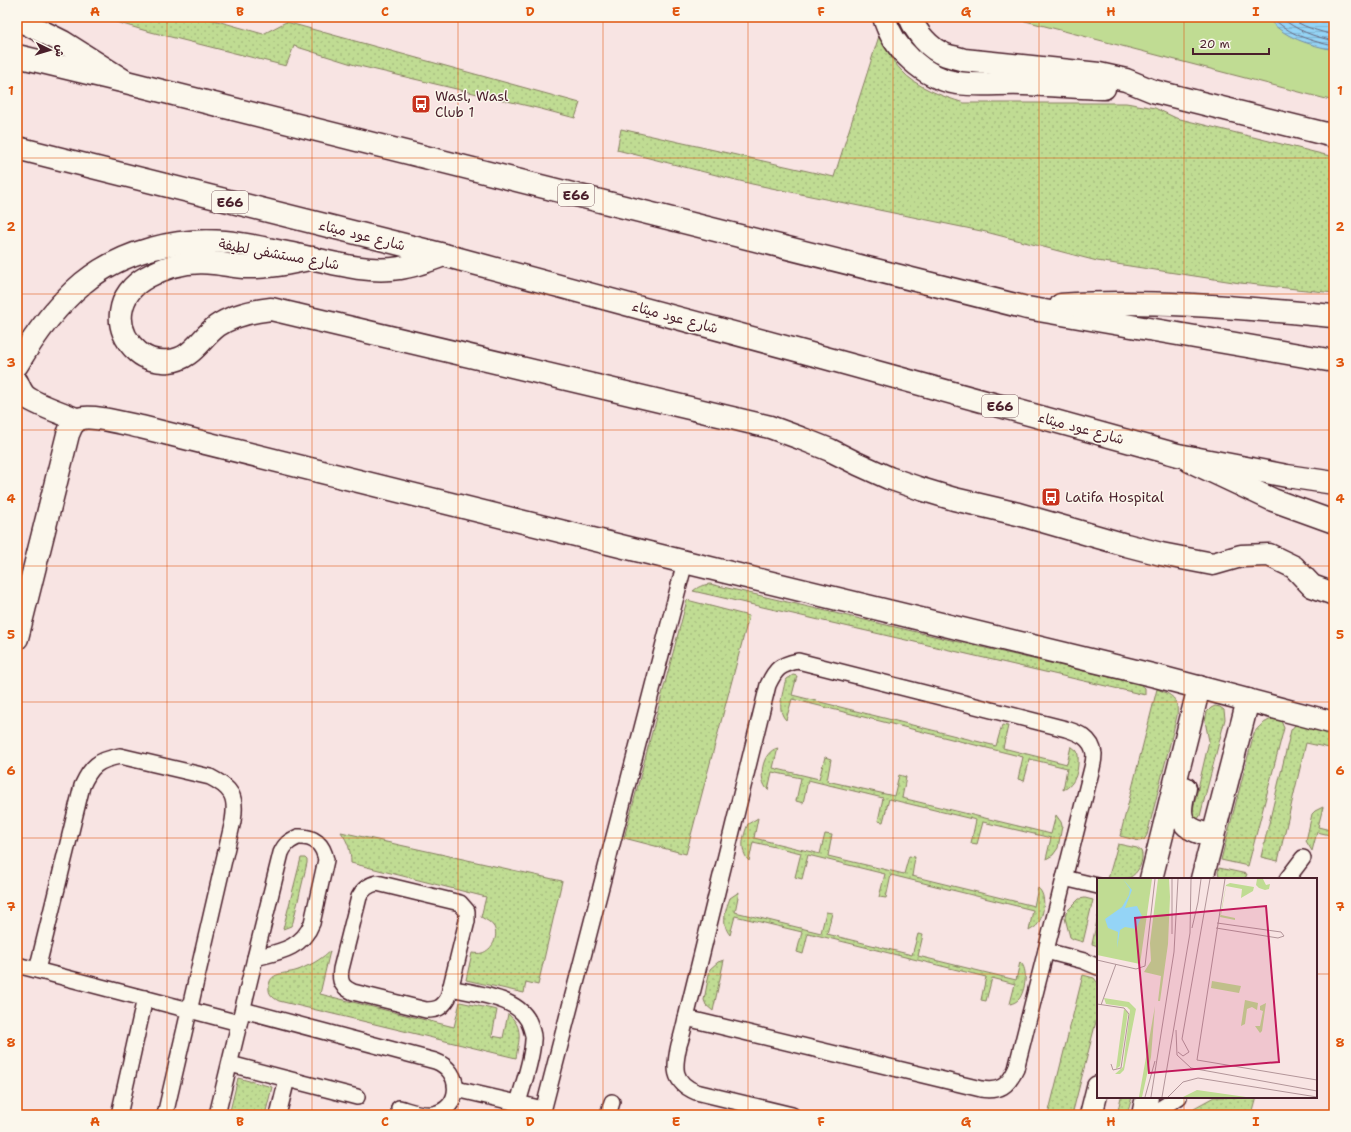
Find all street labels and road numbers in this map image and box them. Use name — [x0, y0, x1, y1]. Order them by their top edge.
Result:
road number: E66 — [558, 184, 594, 206]
road number: E66 — [212, 191, 248, 213]
street label: شارع عود ميثاء — [317, 216, 407, 255]
street label: شارع مستشفى لطيفة — [217, 235, 341, 274]
street label: شارع عود ميثاء — [630, 297, 720, 338]
road number: E66 — [982, 395, 1018, 417]
street label: شارع عود ميثاء — [1036, 408, 1126, 449]

